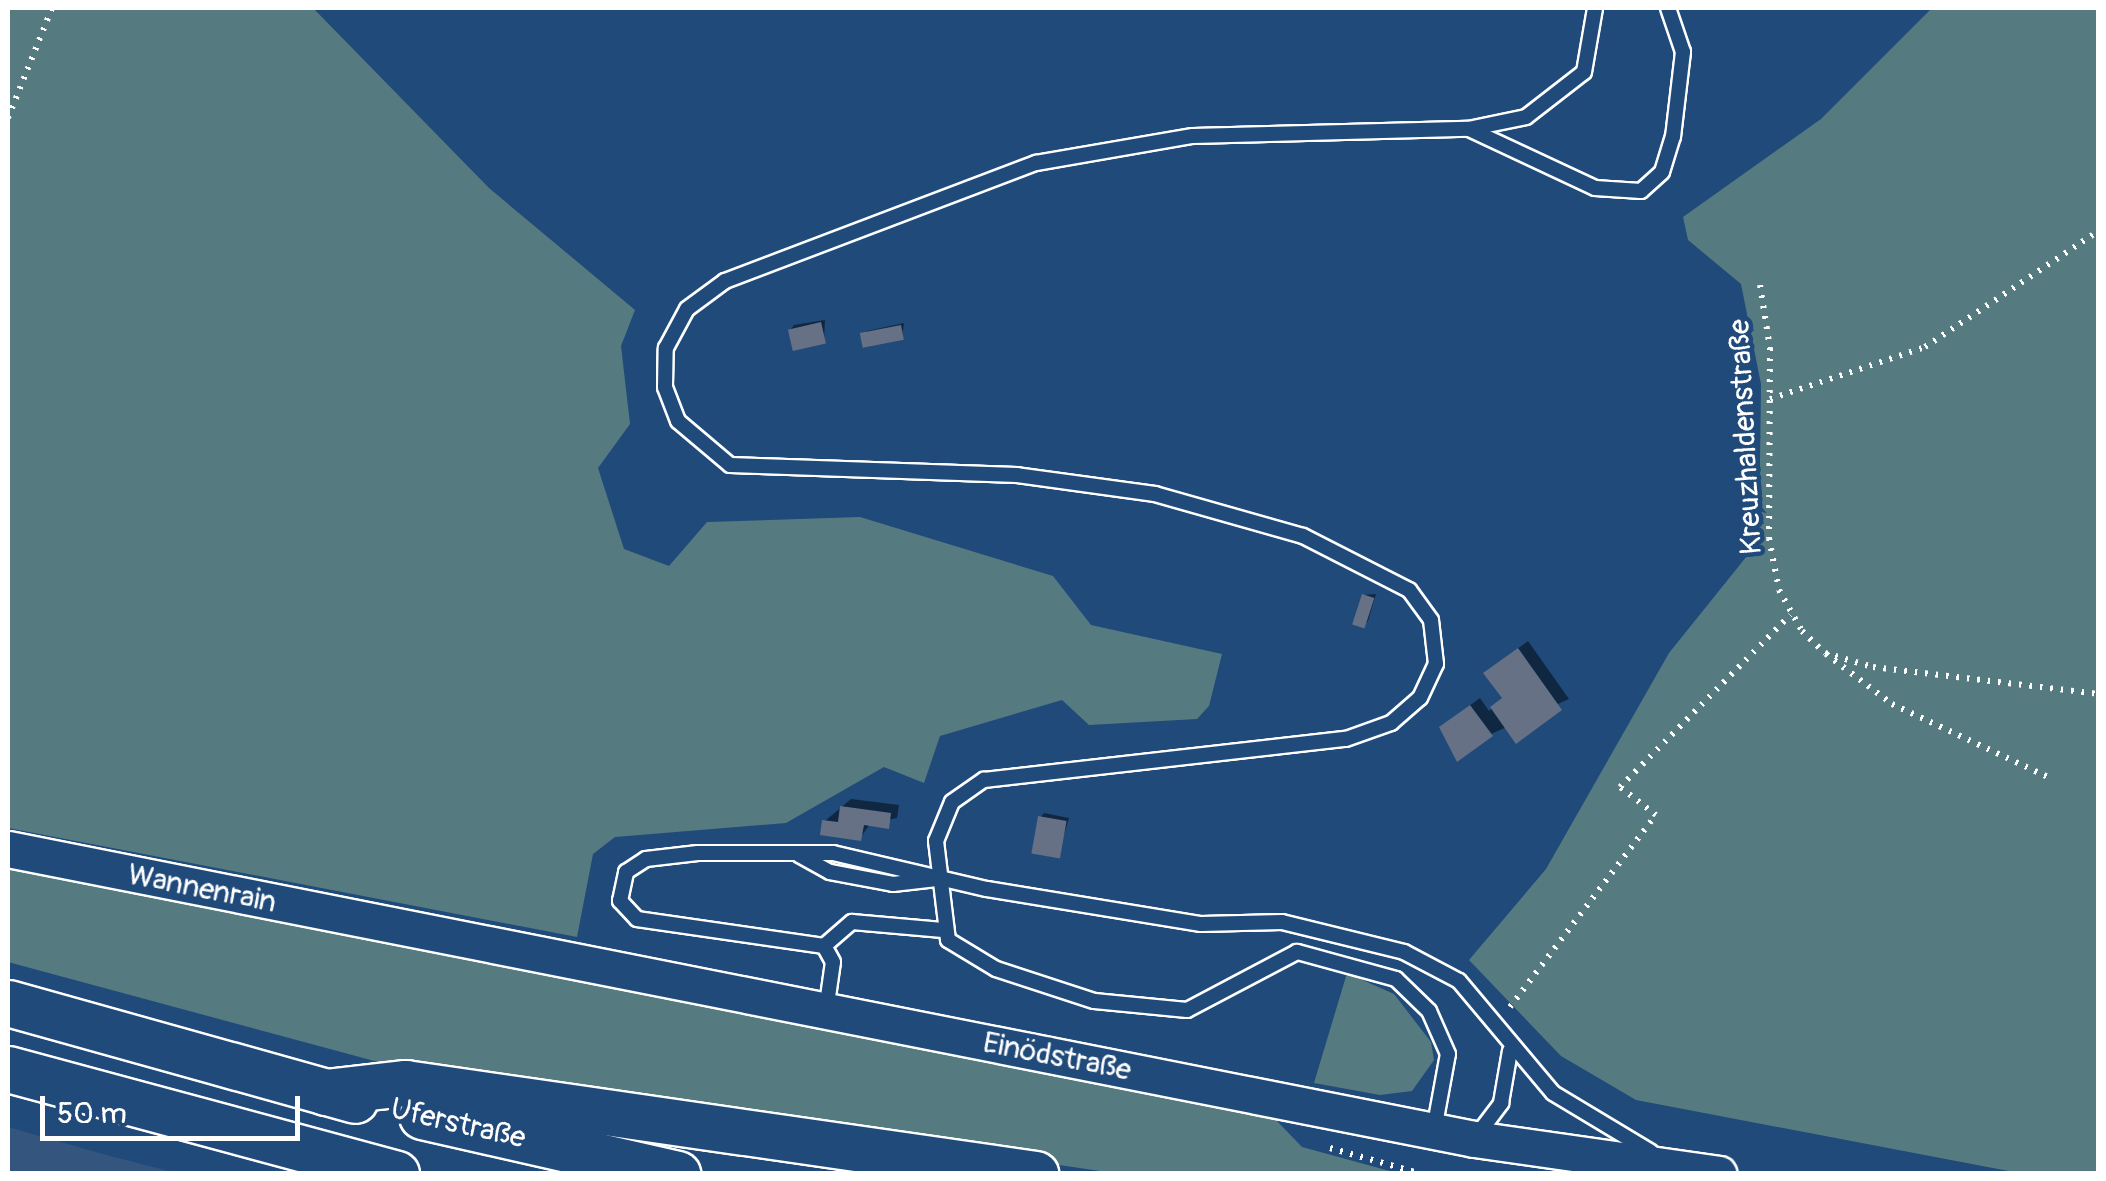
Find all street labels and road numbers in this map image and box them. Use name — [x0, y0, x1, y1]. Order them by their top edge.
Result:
street label: Kreuzhaldenstraße — [1722, 318, 1770, 556]
street label: Wannenrain — [125, 857, 279, 921]
street label: Einödstraße — [980, 1025, 1134, 1089]
street label: Uferstraße — [387, 1091, 529, 1157]

